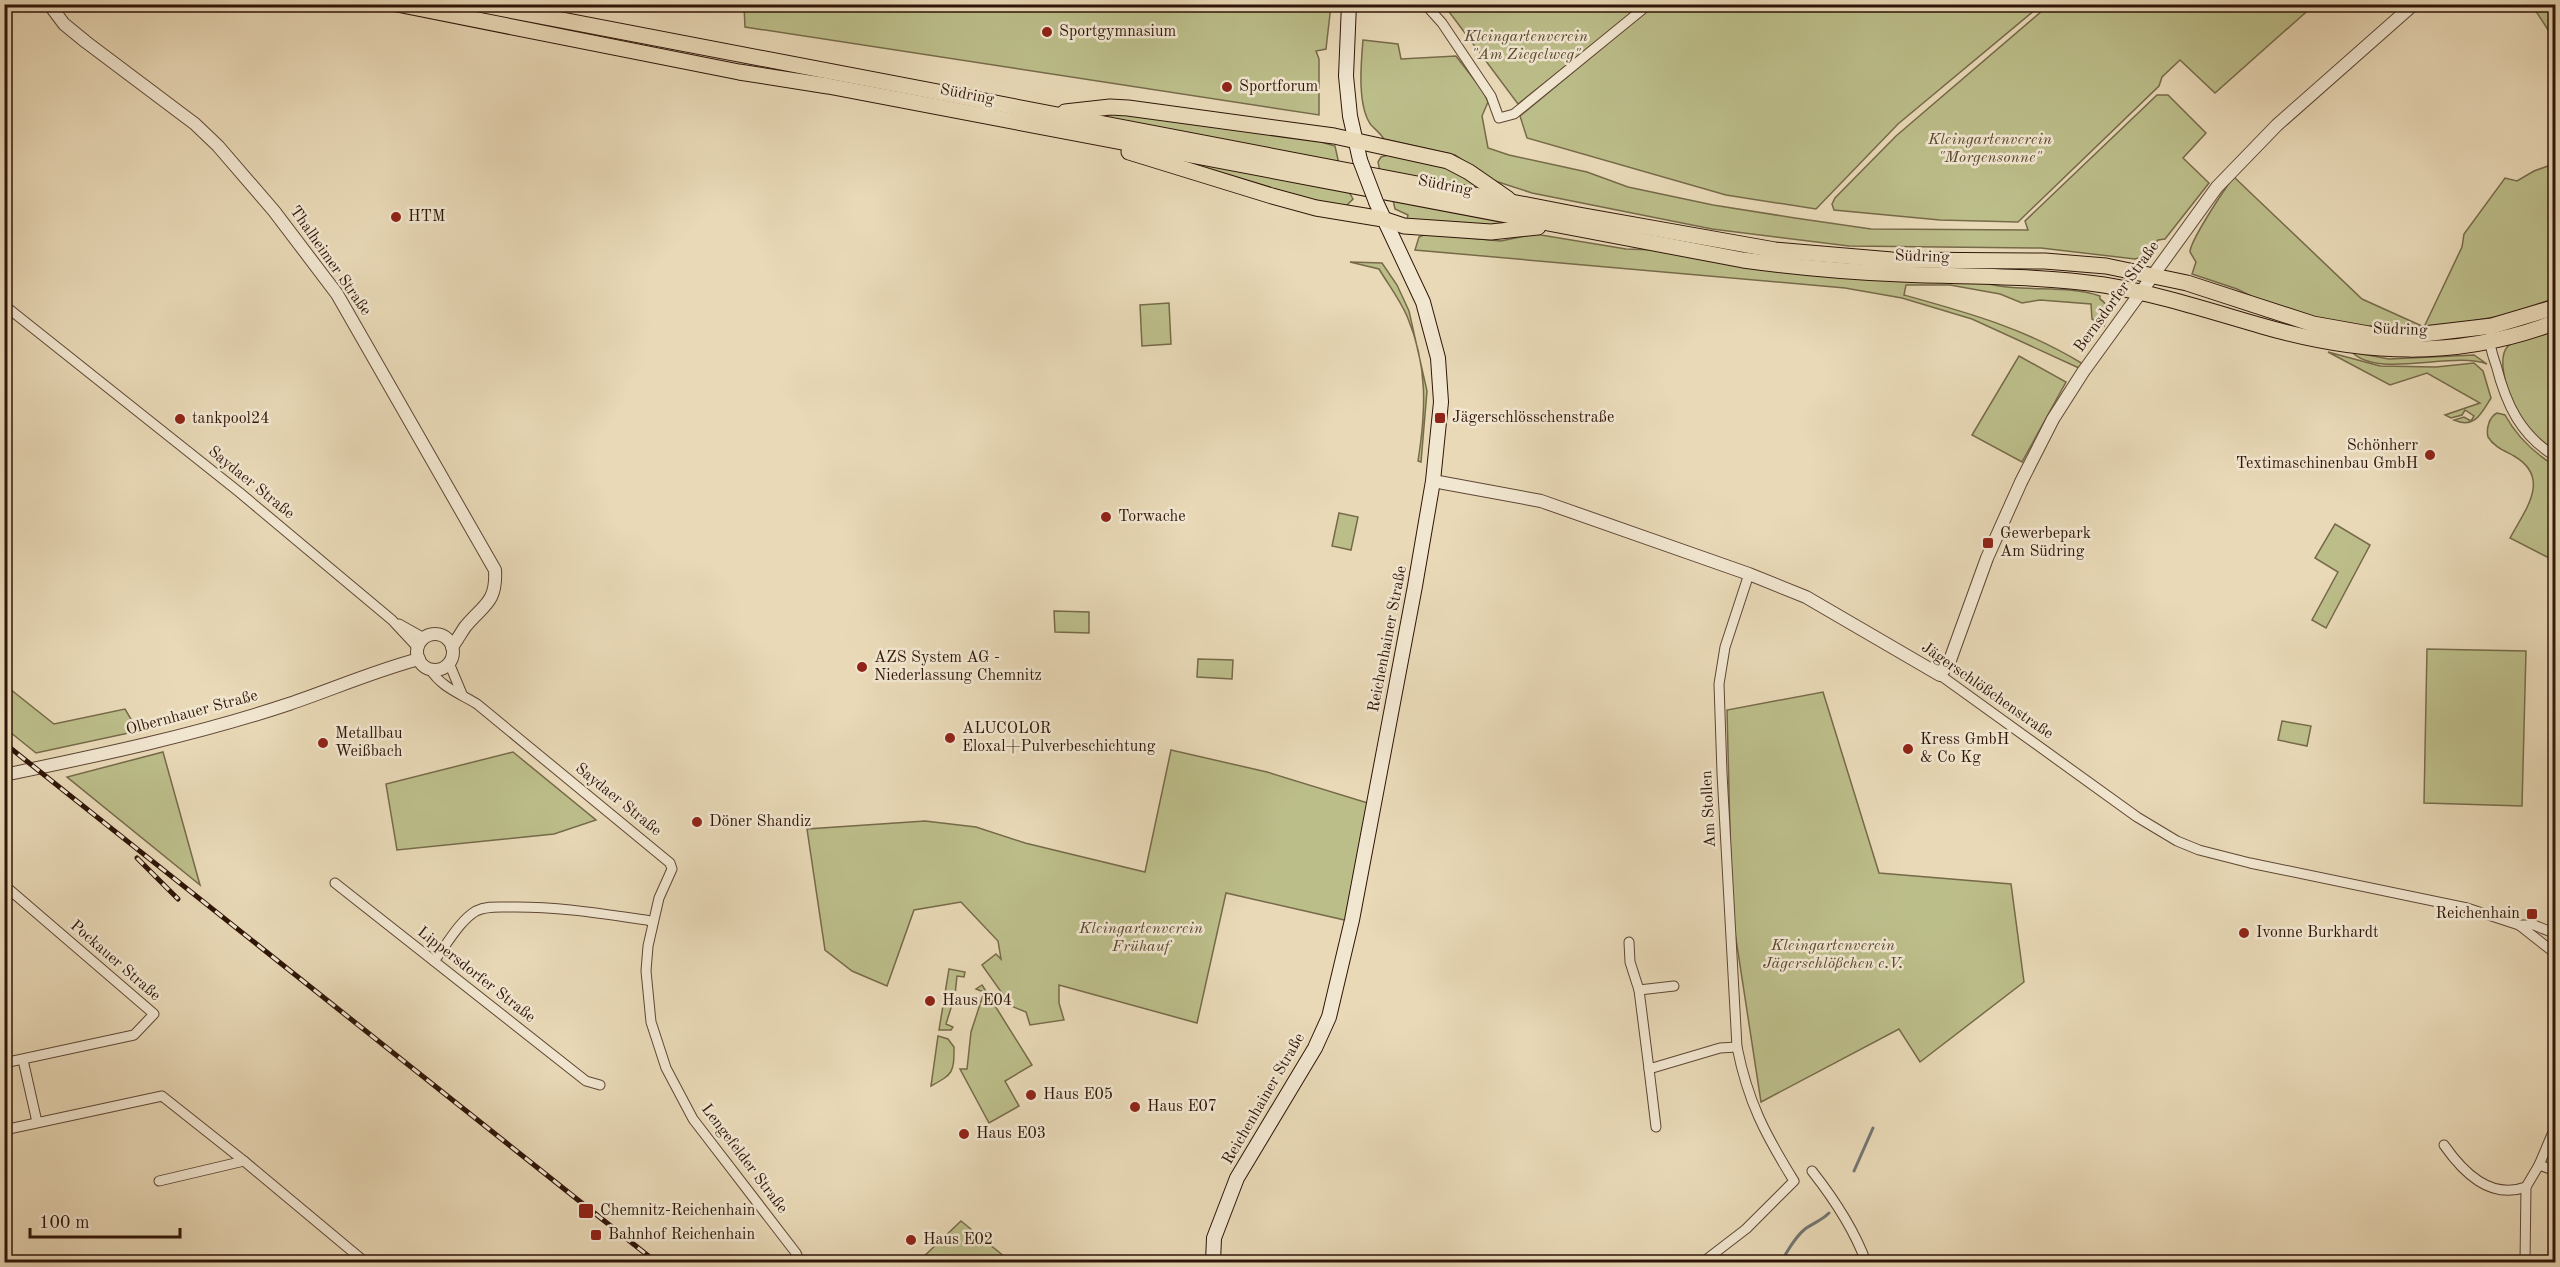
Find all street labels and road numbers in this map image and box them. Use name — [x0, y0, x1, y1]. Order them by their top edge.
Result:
street label: Südring — [938, 82, 996, 108]
street label: Südring — [1416, 173, 1474, 199]
street label: Thalheimer Straße — [286, 203, 374, 319]
street label: Bernsdorfer Straße — [2071, 239, 2163, 355]
street label: Südring — [1894, 248, 1950, 266]
street label: Südring — [2372, 321, 2428, 339]
street label: Saydaer Straße — [205, 444, 297, 522]
street label: Reichenhainer Straße — [1366, 565, 1410, 713]
street label: Jägerschlößchenstraße — [1918, 639, 2056, 743]
street label: Olbernhauer Straße — [124, 688, 260, 738]
street label: Saydaer Straße — [572, 761, 664, 839]
street label: Am Stollen — [1699, 770, 1719, 848]
street label: Pockauer Straße — [67, 918, 163, 1004]
street label: Lippersdorfer Straße — [414, 924, 538, 1026]
street label: Reichenhainer Straße — [1220, 1031, 1308, 1167]
street label: Lengefelder Straße — [698, 1101, 790, 1217]

